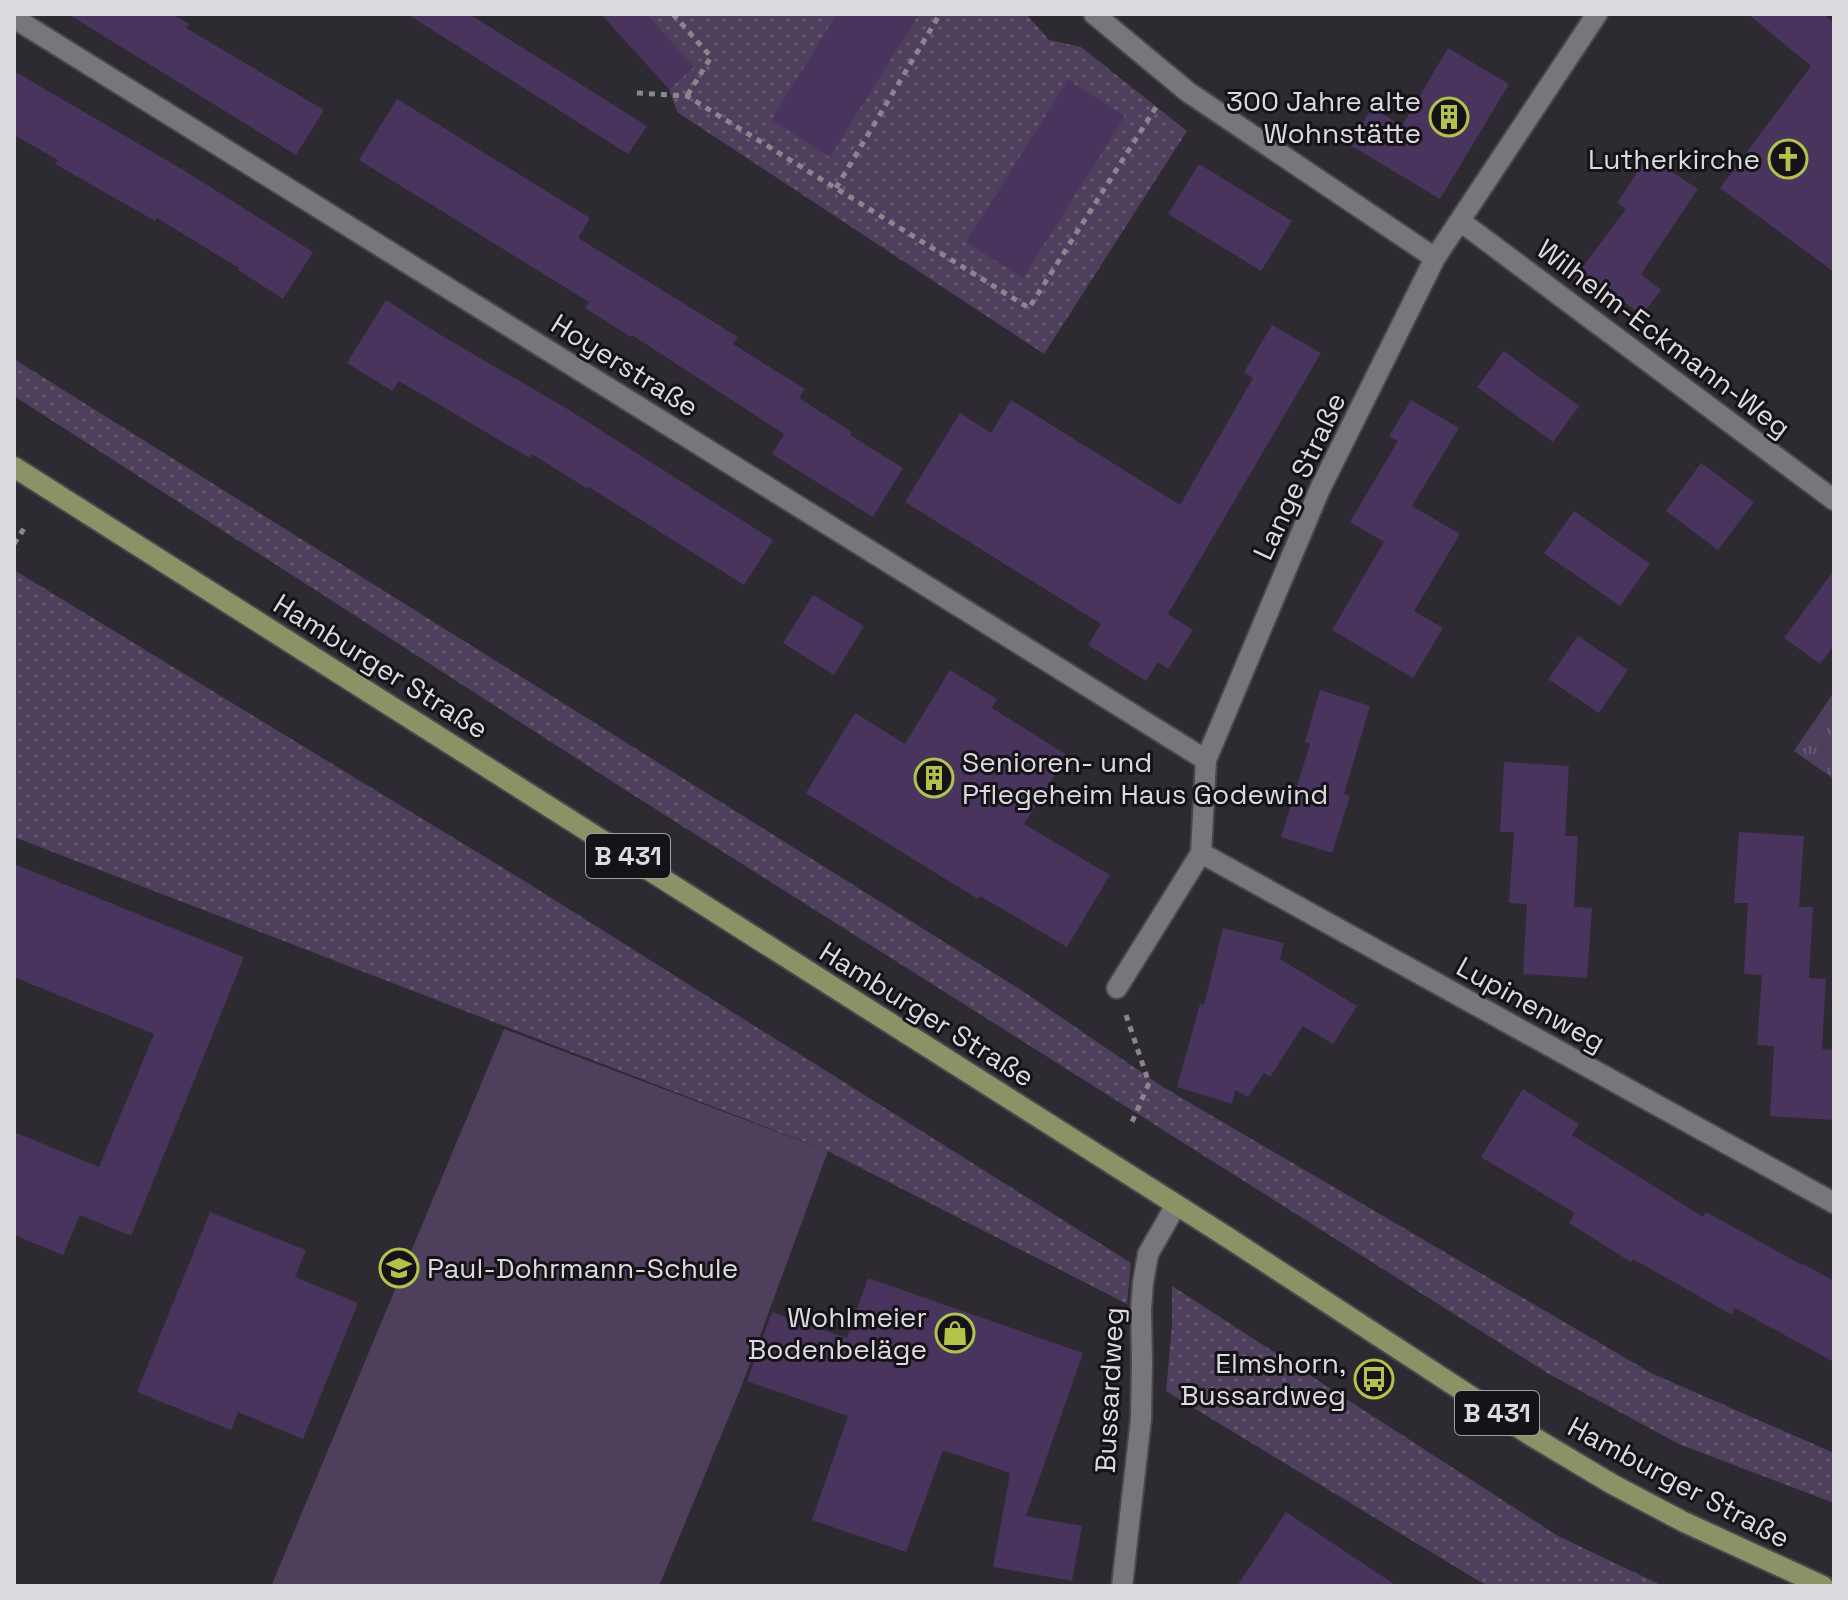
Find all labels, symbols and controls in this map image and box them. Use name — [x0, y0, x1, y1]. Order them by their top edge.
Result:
place label: 300 Jahre alte Wohnstätte — [1226, 83, 1421, 151]
building icon: 300 Jahre alte Wohnstätte — [1428, 96, 1470, 138]
church icon: Lutherkirche — [1767, 138, 1809, 180]
place label: Lutherkirche — [1588, 141, 1760, 177]
street label: Wilhelm-Eckmann-Weg — [1530, 231, 1798, 445]
street label: Hoyerstraße — [545, 305, 705, 425]
street label: Lange Straße — [1245, 387, 1353, 565]
street label: Hamburger Straße — [267, 585, 495, 747]
place label: Senioren- und Pflegeheim Haus Godewind — [962, 744, 1328, 812]
building icon: Senioren- und Pflegeheim Haus Godewind — [913, 757, 955, 799]
road number: B 431 — [586, 834, 670, 878]
street label: Hamburger Straße — [813, 933, 1041, 1095]
street label: Lupinenweg — [1450, 948, 1612, 1060]
school or university icon: Paul-Dohrmann-Schule — [378, 1247, 420, 1289]
place label: Paul-Dohrmann-Schule — [427, 1250, 738, 1286]
place label: Wohlmeier Bodenbeläge — [748, 1299, 927, 1367]
street label: Bussardweg — [1087, 1306, 1131, 1474]
shop icon: Wohlmeier Bodenbeläge — [934, 1312, 976, 1354]
place label: Elmshorn, Bussardweg — [1180, 1345, 1346, 1413]
bus stop icon: Elmshorn, Bussardweg — [1353, 1358, 1395, 1400]
road number: B 431 — [1455, 1391, 1539, 1435]
street label: Hamburger Straße — [1562, 1408, 1796, 1556]

